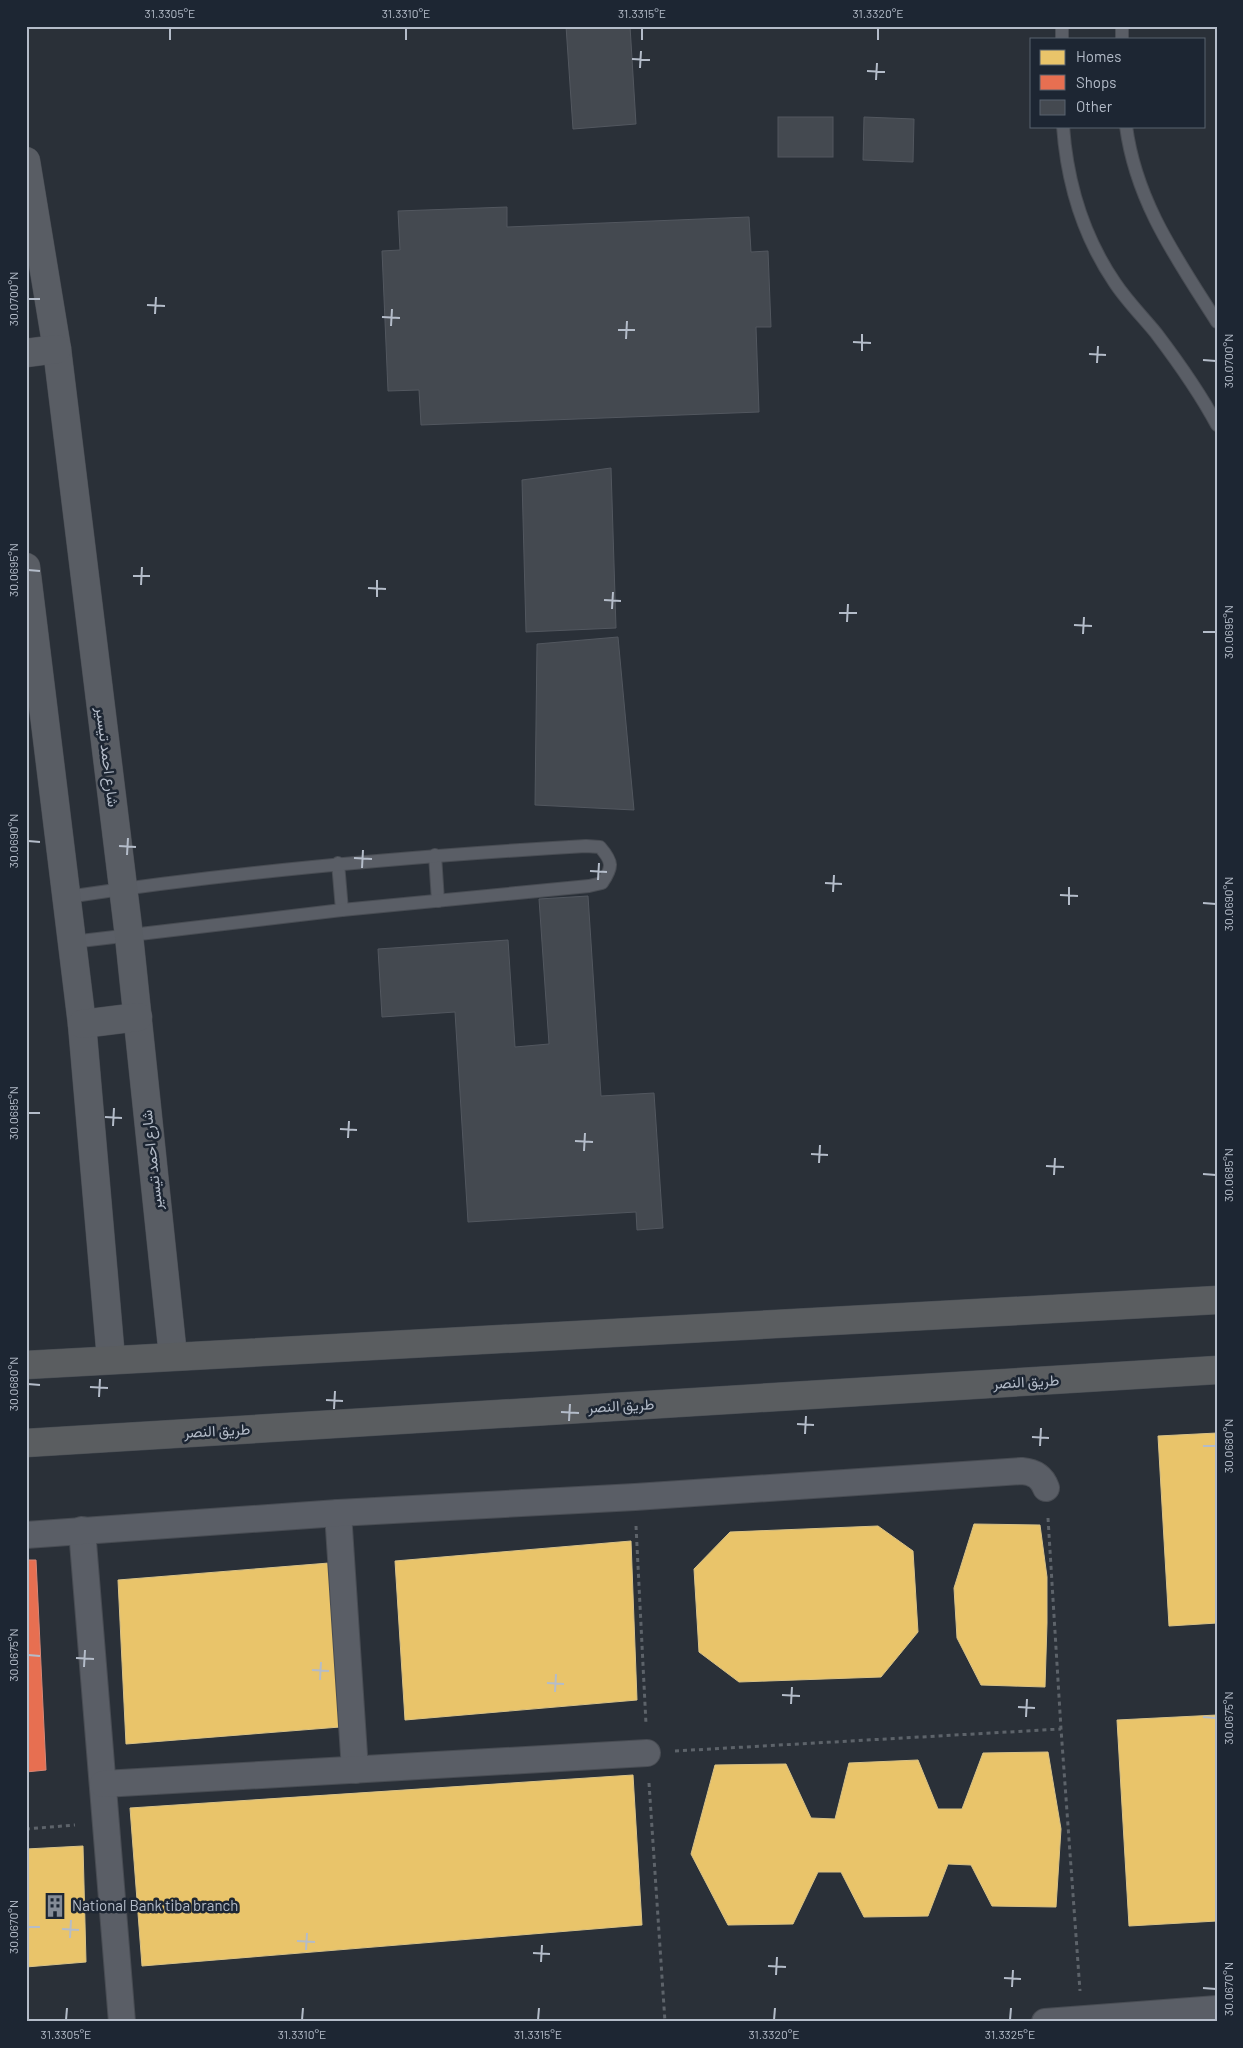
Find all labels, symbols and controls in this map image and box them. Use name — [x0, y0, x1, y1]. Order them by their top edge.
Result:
text: 31.3305°E — [145, 6, 195, 20]
text: 31.3310°E — [382, 6, 430, 20]
text: 31.3315°E — [618, 6, 666, 20]
text: 31.3320°E — [852, 6, 904, 20]
legend — [1030, 38, 1206, 128]
text: Homes — [1076, 47, 1121, 65]
text: Shops — [1076, 73, 1116, 91]
text: Other — [1076, 97, 1113, 115]
text: 30.0700°N — [6, 272, 20, 326]
text: 30.0700°N — [1221, 334, 1235, 388]
text: 30.0695°N — [6, 543, 20, 597]
text: 30.0695°N — [1221, 605, 1235, 659]
street label: شارع احمد تيسير — [90, 705, 123, 808]
text: 30.0690°N — [6, 814, 20, 868]
text: 30.0690°N — [1221, 877, 1235, 931]
text: 30.0685°N — [6, 1086, 20, 1140]
street label: شارع احمد تيسير — [137, 1109, 168, 1212]
text: 30.0685°N — [1221, 1148, 1235, 1202]
text: 30.0680°N — [6, 1357, 20, 1411]
street label: طريق النصر — [991, 1370, 1060, 1394]
street label: طريق النصر — [586, 1394, 655, 1418]
street label: طريق النصر — [182, 1419, 251, 1443]
text: 30.0680°N — [1221, 1419, 1235, 1473]
text: 30.0675°N — [6, 1628, 20, 1682]
text: 30.0675°N — [1221, 1691, 1235, 1745]
building icon: National Bank tiba branch — [42, 1893, 68, 1919]
place label: National Bank tiba branch — [72, 1896, 238, 1914]
text: 30.0670°N — [6, 1900, 20, 1954]
text: 30.0670°N — [1221, 1962, 1235, 2016]
text: 31.3305°E — [41, 2027, 91, 2041]
text: 31.3310°E — [278, 2027, 326, 2041]
text: 31.3315°E — [514, 2027, 562, 2041]
text: 31.3320°E — [748, 2027, 800, 2041]
text: 31.3325°E — [985, 2027, 1035, 2041]

